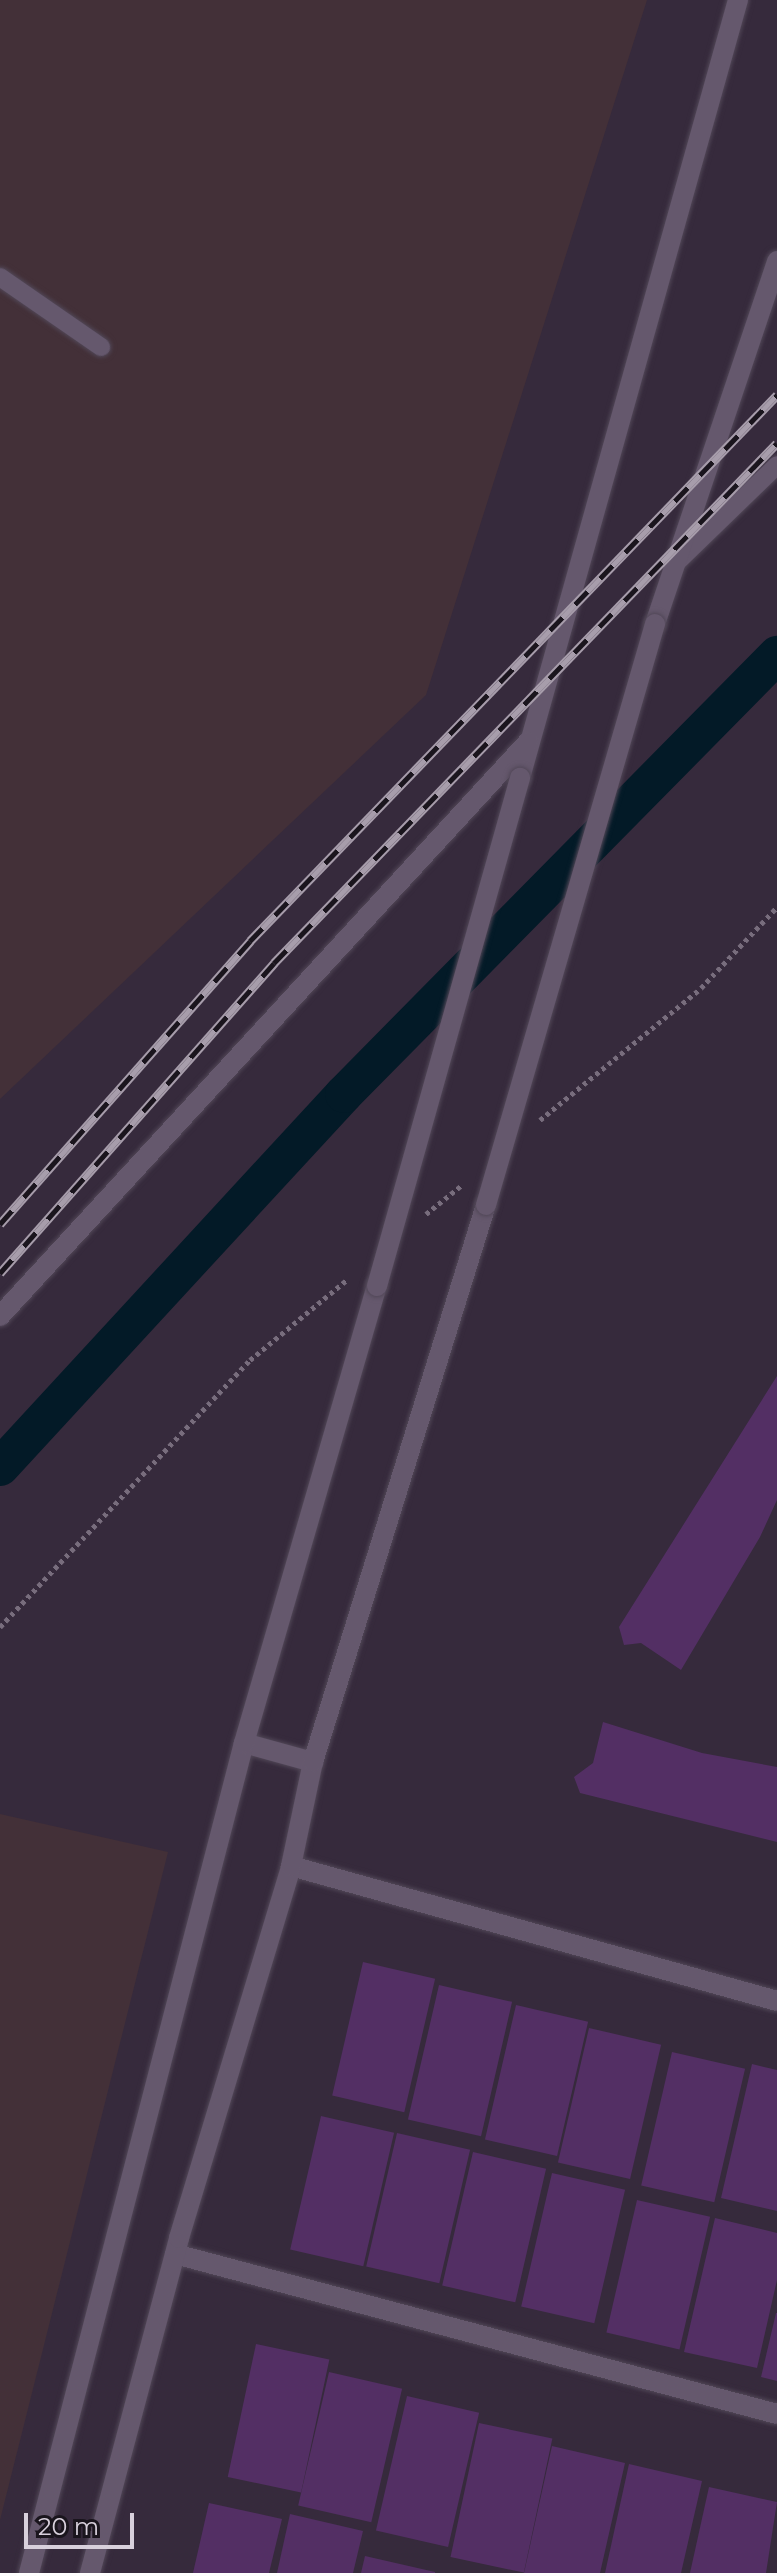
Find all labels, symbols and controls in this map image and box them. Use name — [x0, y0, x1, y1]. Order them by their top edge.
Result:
scale bar — [28, 2497, 138, 2547]
text: 20 m — [38, 2512, 99, 2541]

